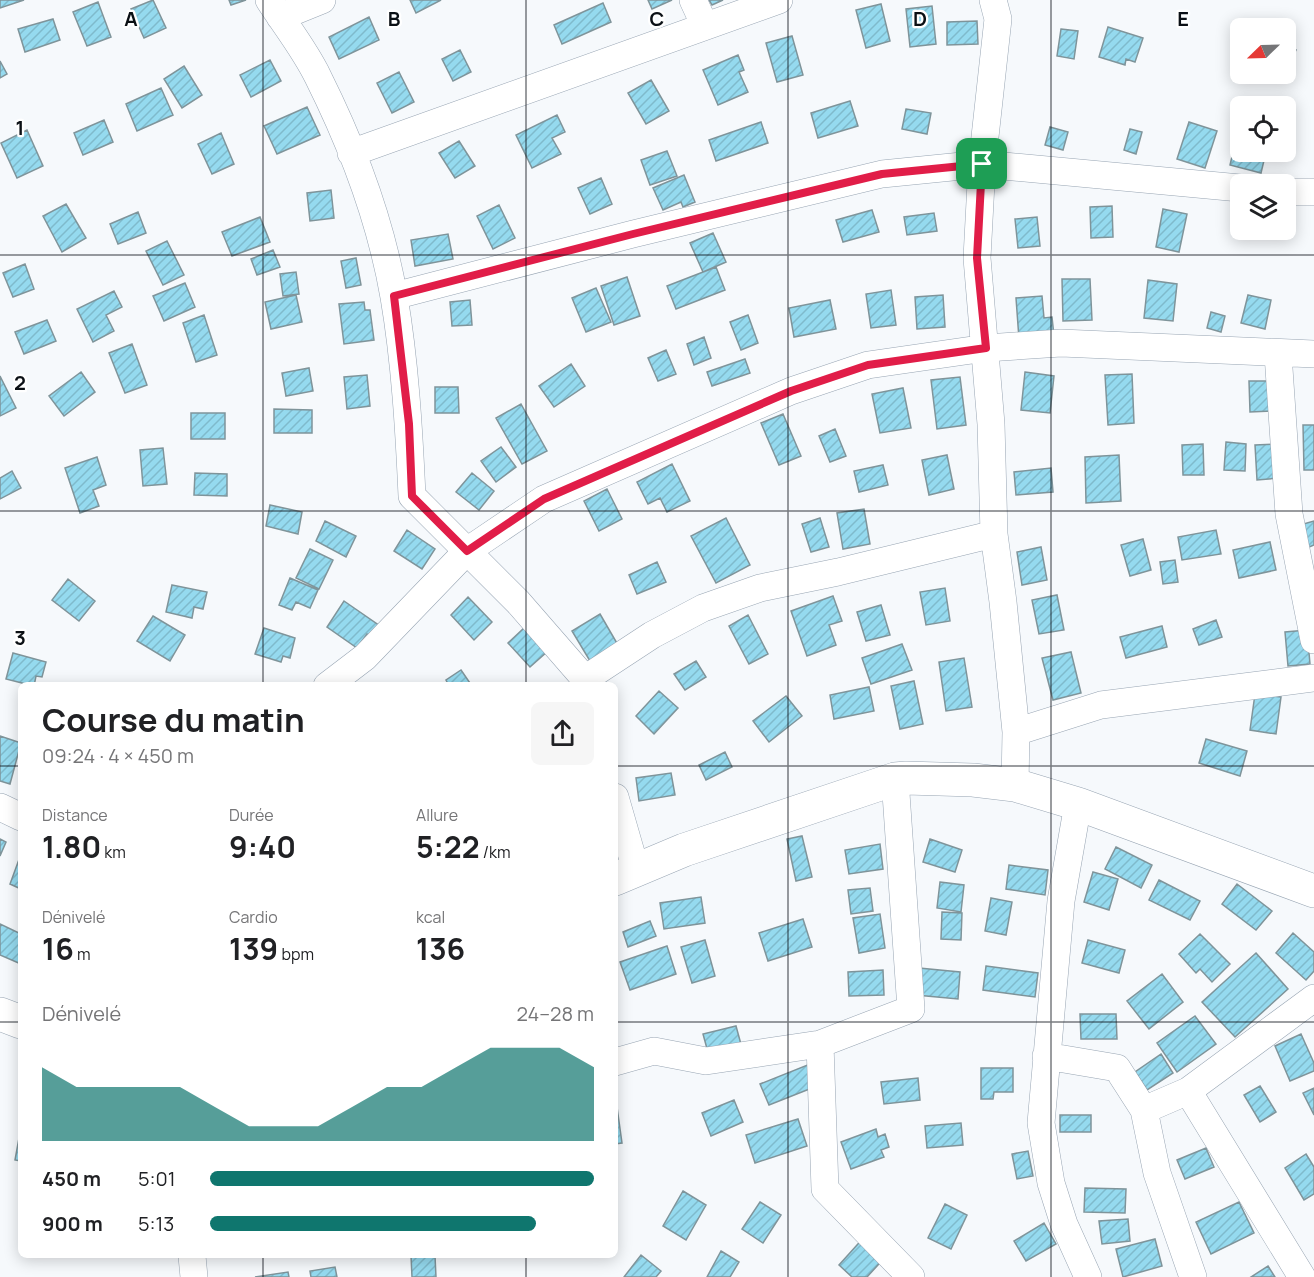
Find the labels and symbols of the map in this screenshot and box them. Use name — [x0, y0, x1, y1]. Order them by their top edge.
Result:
text: A — [124, 5, 138, 32]
text: B — [388, 5, 401, 32]
text: C — [650, 5, 664, 32]
text: D — [913, 5, 927, 32]
text: E — [1177, 5, 1189, 32]
north arrow — [1230, 18, 1296, 84]
text: 1 — [16, 114, 24, 141]
pin — [956, 138, 1007, 189]
text: 2 — [14, 369, 26, 396]
text: 3 — [14, 624, 26, 651]

